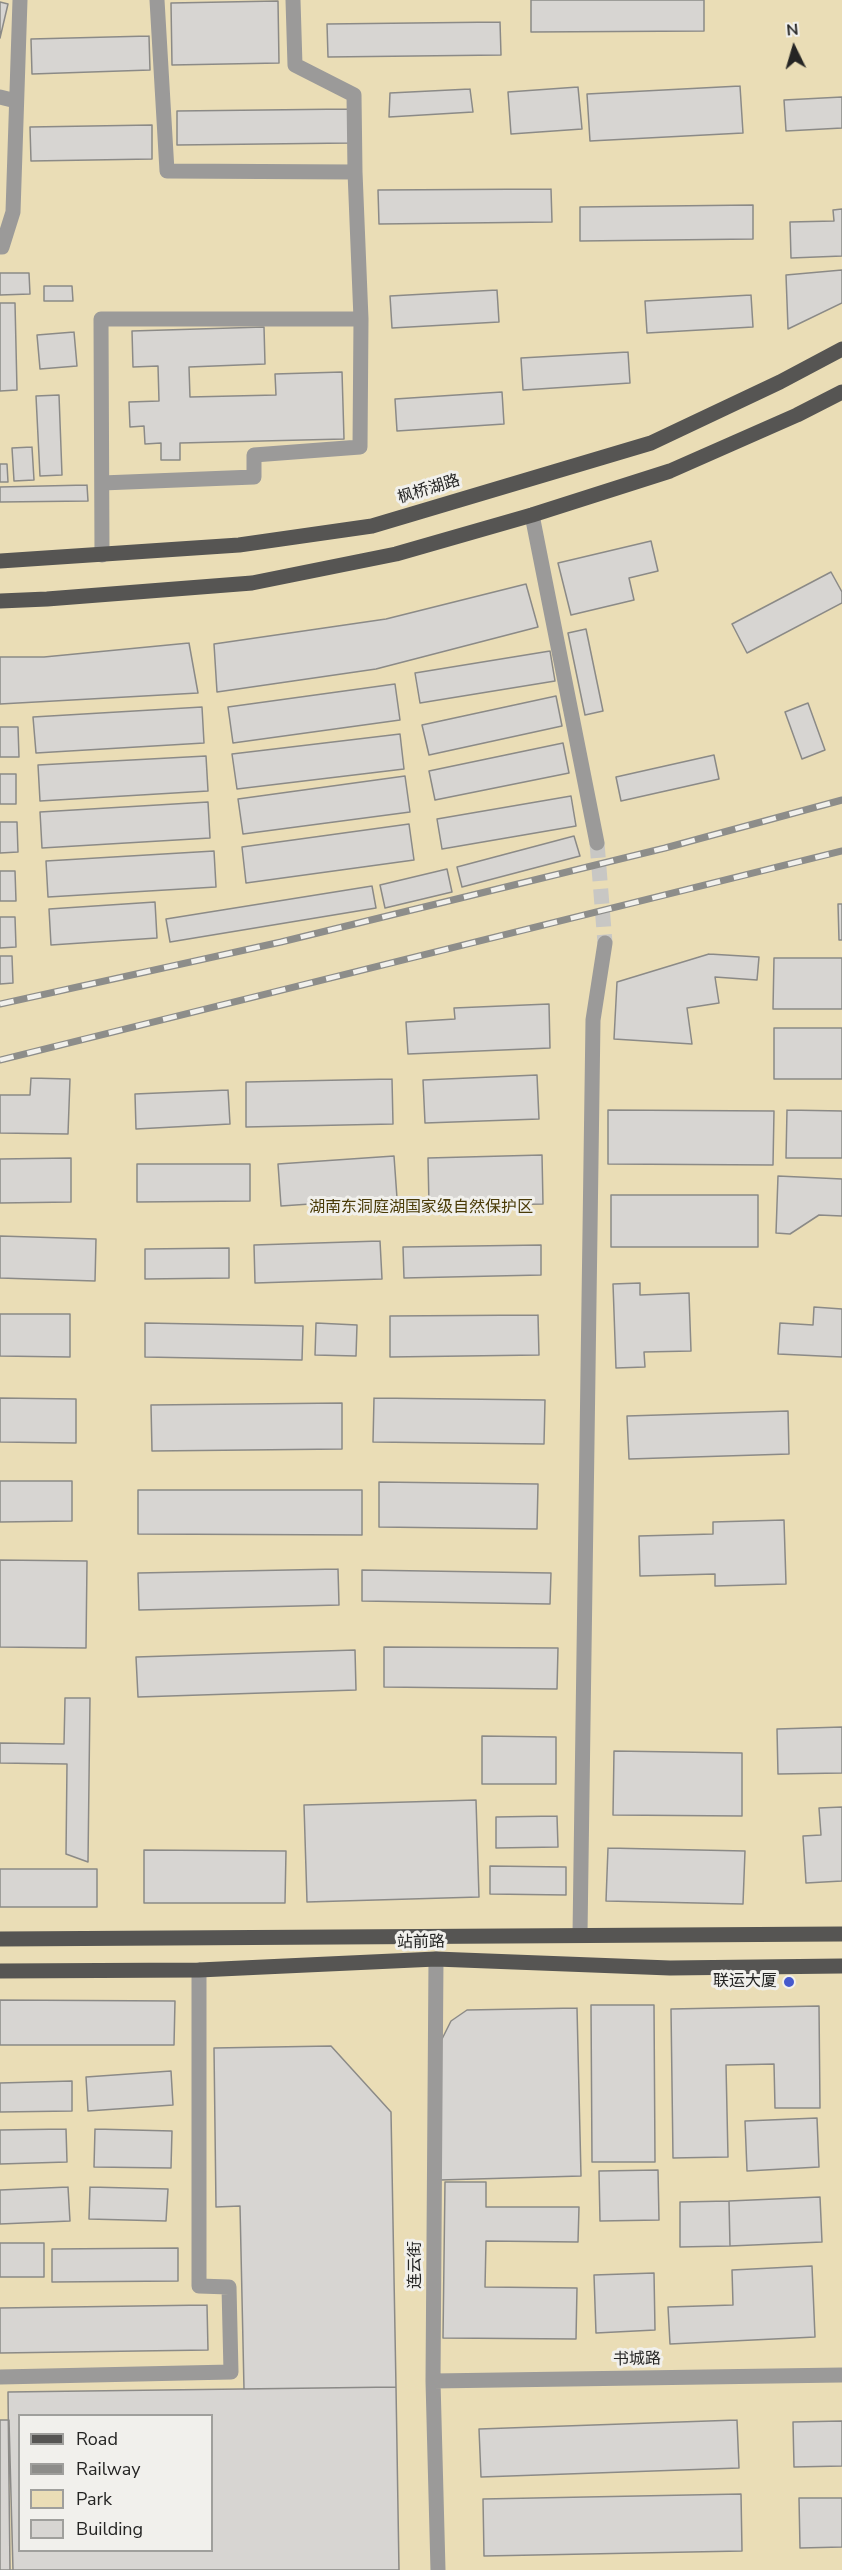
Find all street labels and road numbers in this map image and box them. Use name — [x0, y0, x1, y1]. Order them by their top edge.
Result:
street label: 枫桥湖路 — [396, 471, 462, 509]
street label: 站前路 — [397, 1933, 445, 1953]
street label: 连云街 — [406, 2241, 426, 2289]
street label: 书城路 — [613, 2350, 661, 2370]

